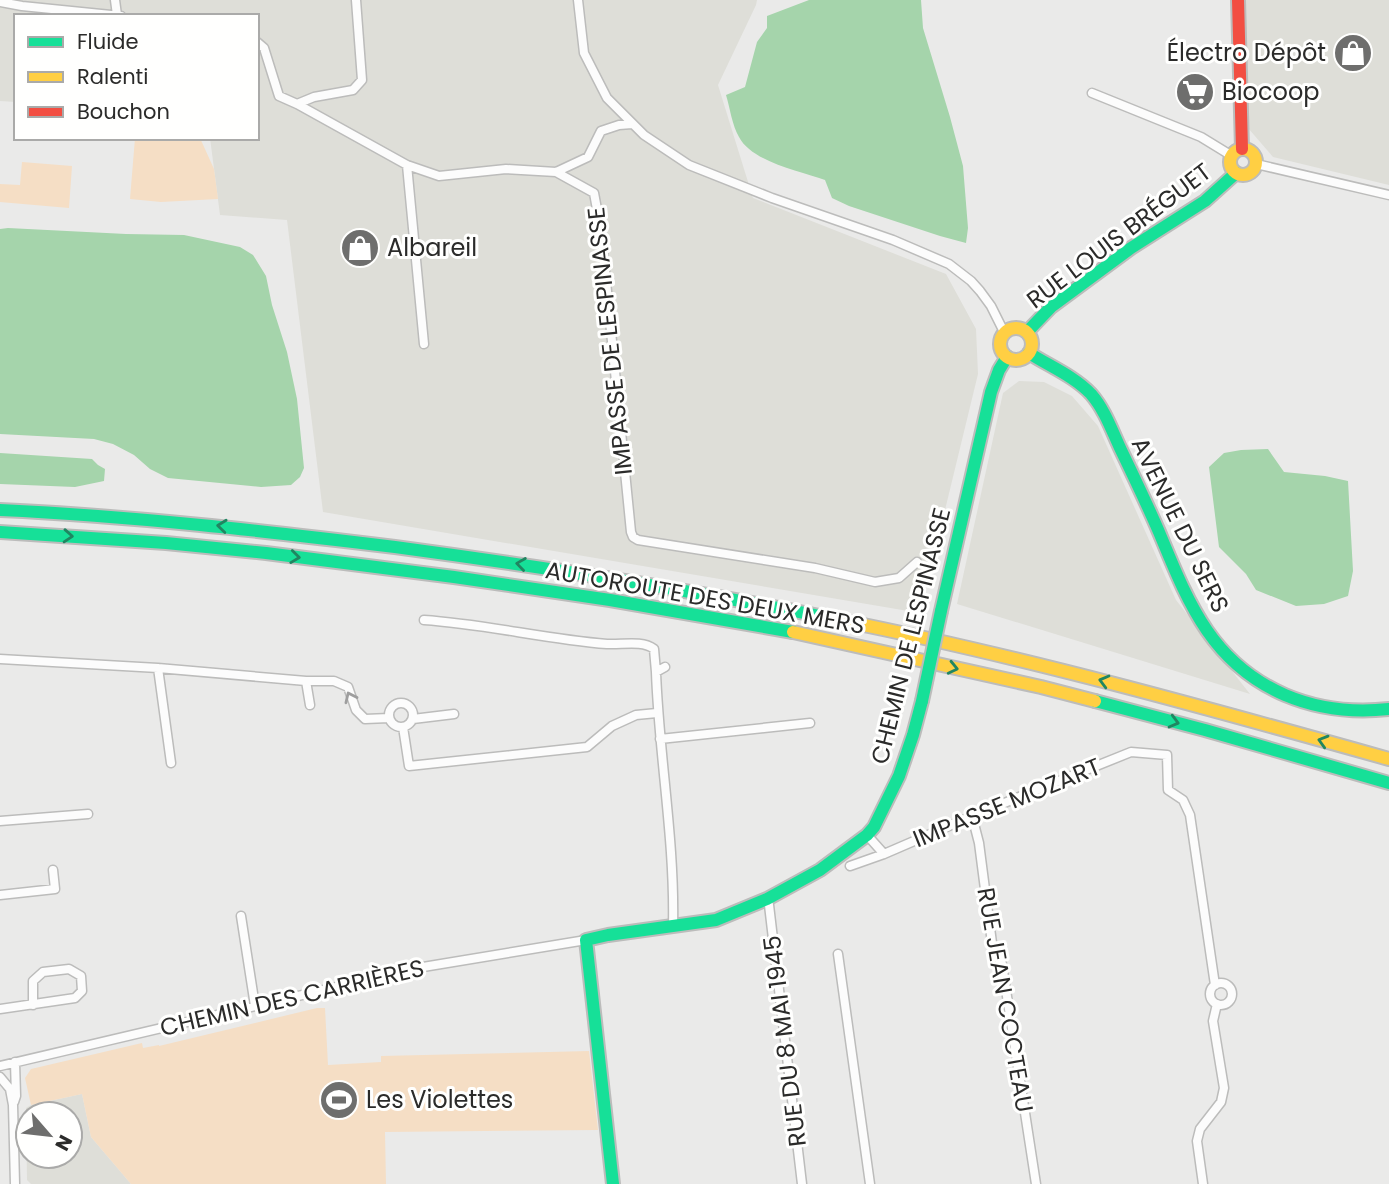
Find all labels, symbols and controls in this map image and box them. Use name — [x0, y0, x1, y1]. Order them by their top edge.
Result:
legend — [14, 14, 259, 140]
text: Fluide — [77, 27, 139, 56]
shop icon: Électro Dépôt — [1332, 32, 1374, 74]
place label: Électro Dépôt — [1167, 36, 1326, 69]
text: Ralenti — [77, 62, 148, 91]
supermarket icon: Biocoop — [1174, 71, 1216, 113]
place label: Biocoop — [1222, 75, 1320, 108]
text: Bouchon — [77, 97, 170, 126]
street label: RUE LOUIS BRÉGUET — [1020, 155, 1218, 316]
street label: IMPASSE DE LESPINASSE — [579, 205, 640, 477]
shop icon: Albareil — [339, 227, 381, 269]
place label: Albareil — [387, 231, 477, 264]
street label: AVENUE DU SERS — [1124, 432, 1237, 618]
street label: CHEMIN DE LESPINASSE — [863, 504, 958, 768]
one-way arrow — [216, 519, 228, 534]
one-way arrow — [63, 528, 74, 543]
one-way arrow — [289, 549, 300, 564]
street label: AUTOROUTE DES DEUX MERS — [543, 553, 867, 642]
one-way arrow — [515, 557, 527, 572]
one-way arrow — [947, 659, 959, 674]
one-way arrow — [1098, 674, 1110, 689]
one-way arrow — [345, 691, 358, 704]
one-way arrow — [1168, 714, 1180, 728]
one-way arrow — [1318, 734, 1330, 749]
street label: IMPASSE MOZART — [908, 750, 1106, 855]
street label: RUE JEAN COCTEAU — [969, 885, 1042, 1115]
street label: RUE DU 8 MAI 1945 — [755, 933, 814, 1149]
street label: CHEMIN DES CARRIÈRES — [157, 951, 427, 1044]
sports icon: Les Violettes — [318, 1079, 360, 1121]
place label: Les Violettes — [366, 1083, 513, 1116]
north arrow — [14, 1100, 84, 1170]
text: N — [48, 1130, 79, 1155]

